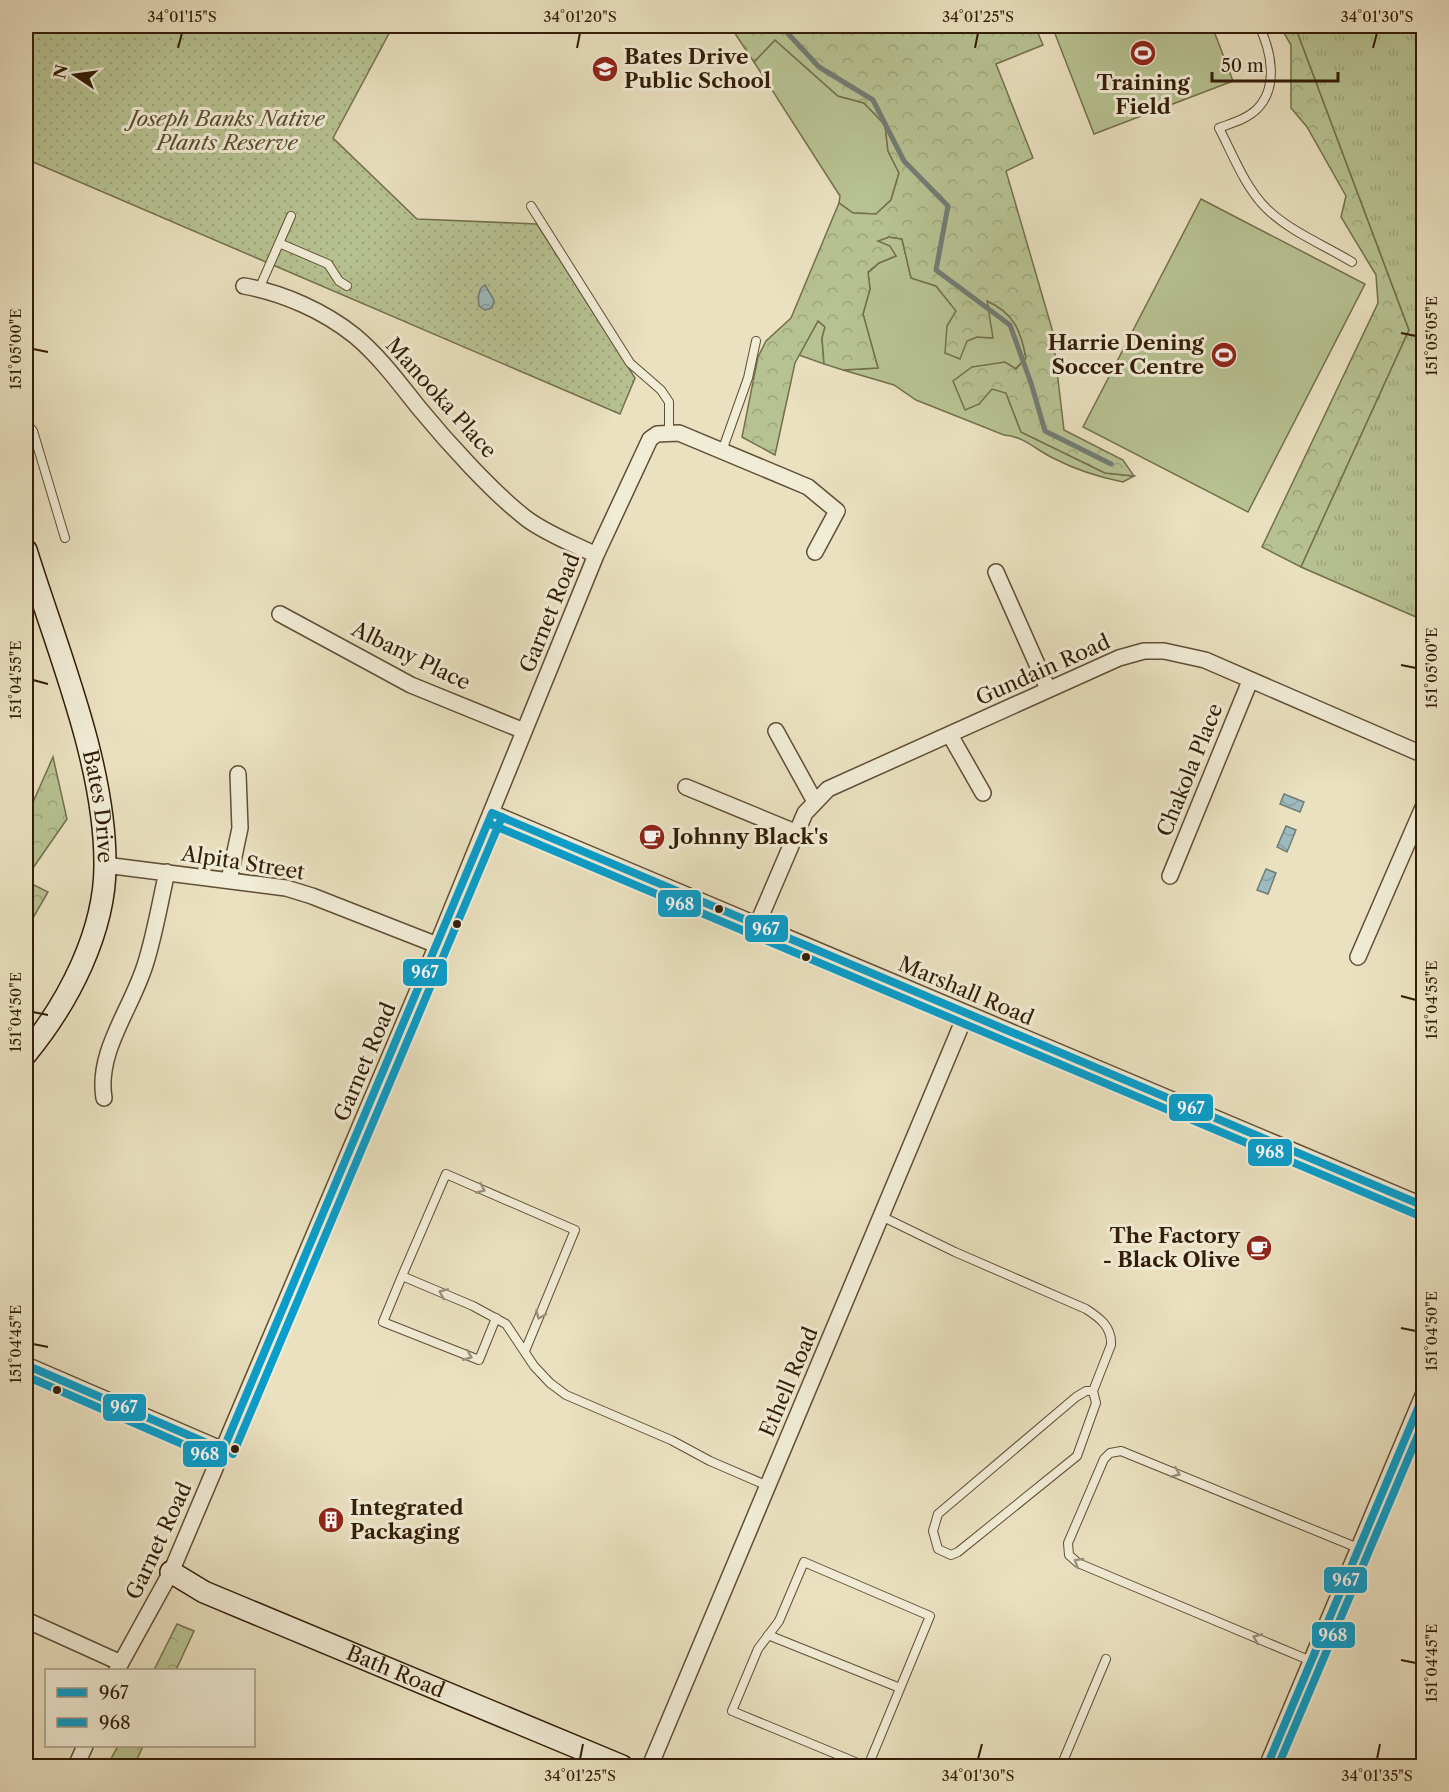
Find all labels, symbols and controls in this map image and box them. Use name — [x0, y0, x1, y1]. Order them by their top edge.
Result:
text: 34°01'15"S — [147, 7, 217, 26]
text: 34°01'20"S — [543, 7, 617, 26]
text: 34°01'25"S — [942, 7, 1014, 26]
text: 34°01'30"S — [1341, 7, 1413, 26]
sports icon: Training Field — [1128, 38, 1158, 68]
place label: Bates Drive Public School — [624, 44, 771, 93]
north arrow — [45, 45, 105, 105]
scale bar — [1212, 45, 1338, 83]
school or university icon: Bates Drive Public School — [590, 54, 620, 84]
text: 50 m — [1221, 55, 1264, 77]
text: N — [49, 63, 72, 81]
place label: Training Field — [1096, 70, 1190, 119]
park label: Joseph Banks Native Plants Reserve — [123, 106, 325, 155]
text: 151°05'05"E — [1422, 296, 1441, 376]
text: 151°05'00"E — [6, 308, 25, 390]
place label: Harrie Dening Soccer Centre — [1048, 330, 1205, 379]
street label: Manooka Place — [381, 332, 502, 463]
sports icon: Harrie Dening Soccer Centre — [1209, 340, 1239, 370]
street label: Garnet Road — [514, 549, 585, 676]
street label: Albany Place — [347, 616, 475, 695]
text: 151°05'00"E — [1422, 627, 1441, 709]
street label: Gundain Road — [972, 629, 1114, 710]
text: 151°04'55"E — [6, 640, 25, 720]
street label: Chakola Place — [1151, 700, 1228, 840]
street label: Bates Drive — [78, 747, 118, 863]
cafe icon: Johnny Black's — [637, 822, 667, 852]
place label: Johnny Black's — [668, 824, 828, 849]
street label: Alpita Street — [179, 840, 307, 885]
line badge: 968 — [657, 889, 702, 918]
text: 968 — [666, 894, 695, 914]
unlabelled marker — [713, 903, 725, 915]
line badge: 967 — [744, 914, 789, 943]
unlabelled marker — [451, 918, 463, 930]
text: 967 — [752, 919, 780, 939]
unlabelled marker — [800, 951, 812, 963]
street label: Marshall Road — [895, 951, 1038, 1030]
line badge: 967 — [402, 958, 448, 987]
text: 151°04'55"E — [1422, 960, 1441, 1040]
text: 967 — [411, 962, 439, 982]
text: 151°04'50"E — [6, 972, 25, 1052]
street label: Garnet Road — [328, 998, 401, 1125]
line badge: 967 — [1168, 1093, 1214, 1122]
text: 967 — [1177, 1098, 1205, 1118]
line badge: 968 — [1247, 1138, 1293, 1167]
text: 968 — [1256, 1142, 1285, 1162]
one-way arrow — [475, 1182, 486, 1194]
place label: The Factory - Black Olive — [1103, 1223, 1241, 1272]
cafe icon: The Factory - Black Olive — [1244, 1233, 1274, 1263]
one-way arrow — [439, 1288, 450, 1300]
text: 151°04'50"E — [1422, 1291, 1441, 1371]
text: 151°04'45"E — [6, 1305, 25, 1383]
one-way arrow — [535, 1309, 547, 1320]
street label: Ethell Road — [754, 1323, 823, 1440]
one-way arrow — [462, 1349, 473, 1361]
unlabelled marker — [51, 1384, 63, 1396]
line badge: 967 — [102, 1393, 147, 1422]
text: 967 — [110, 1397, 138, 1417]
line badge: 968 — [182, 1440, 228, 1468]
unlabelled marker — [229, 1443, 241, 1455]
text: 968 — [191, 1444, 220, 1464]
one-way arrow — [1169, 1466, 1180, 1478]
street label: Garnet Road — [120, 1478, 197, 1603]
place label: Integrated Packaging — [350, 1495, 464, 1544]
building icon: Integrated Packaging — [316, 1505, 346, 1535]
one-way arrow — [1074, 1557, 1084, 1569]
line badge: 967 — [1323, 1566, 1368, 1594]
text: 967 — [1332, 1570, 1360, 1590]
line badge: 968 — [1311, 1621, 1356, 1649]
text: 151°04'45"E — [1422, 1624, 1441, 1702]
text: 968 — [1319, 1625, 1348, 1645]
one-way arrow — [1253, 1633, 1264, 1645]
street label: Bath Road — [343, 1640, 449, 1703]
legend — [45, 1669, 255, 1747]
text: 967 — [99, 1682, 129, 1704]
text: 968 — [99, 1712, 131, 1734]
text: 34°01'25"S — [544, 1766, 616, 1785]
text: 34°01'30"S — [942, 1766, 1014, 1785]
text: 34°01'35"S — [1341, 1766, 1413, 1785]

